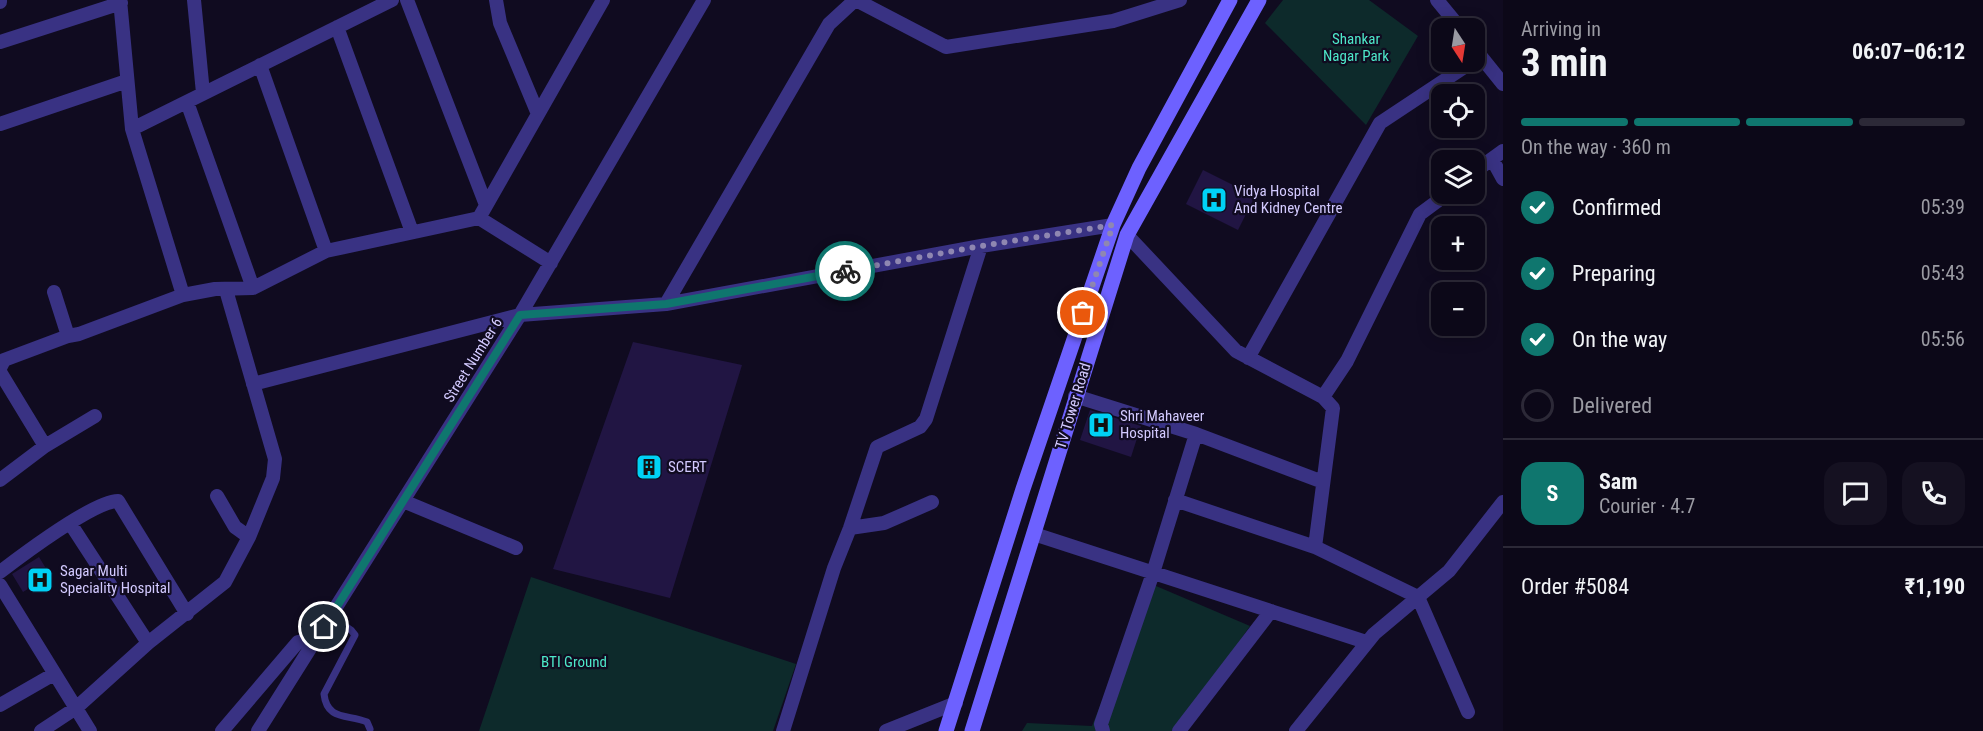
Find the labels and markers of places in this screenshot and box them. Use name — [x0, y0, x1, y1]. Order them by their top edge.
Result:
place label: Vidya Hospital And Kidney Centre — [1234, 182, 1342, 217]
hospital icon: Vidya Hospital And Kidney Centre — [1199, 185, 1229, 215]
pin — [1057, 287, 1108, 338]
place label: Shri Mahaveer Hospital — [1120, 407, 1205, 442]
hospital icon: Shri Mahaveer Hospital — [1086, 410, 1116, 440]
building icon: SCERT — [634, 452, 664, 482]
place label: SCERT — [668, 458, 707, 476]
place label: Sagar Multi Speciality Hospital — [60, 562, 170, 597]
hospital icon: Sagar Multi Speciality Hospital — [25, 565, 55, 595]
pin — [298, 601, 349, 652]

